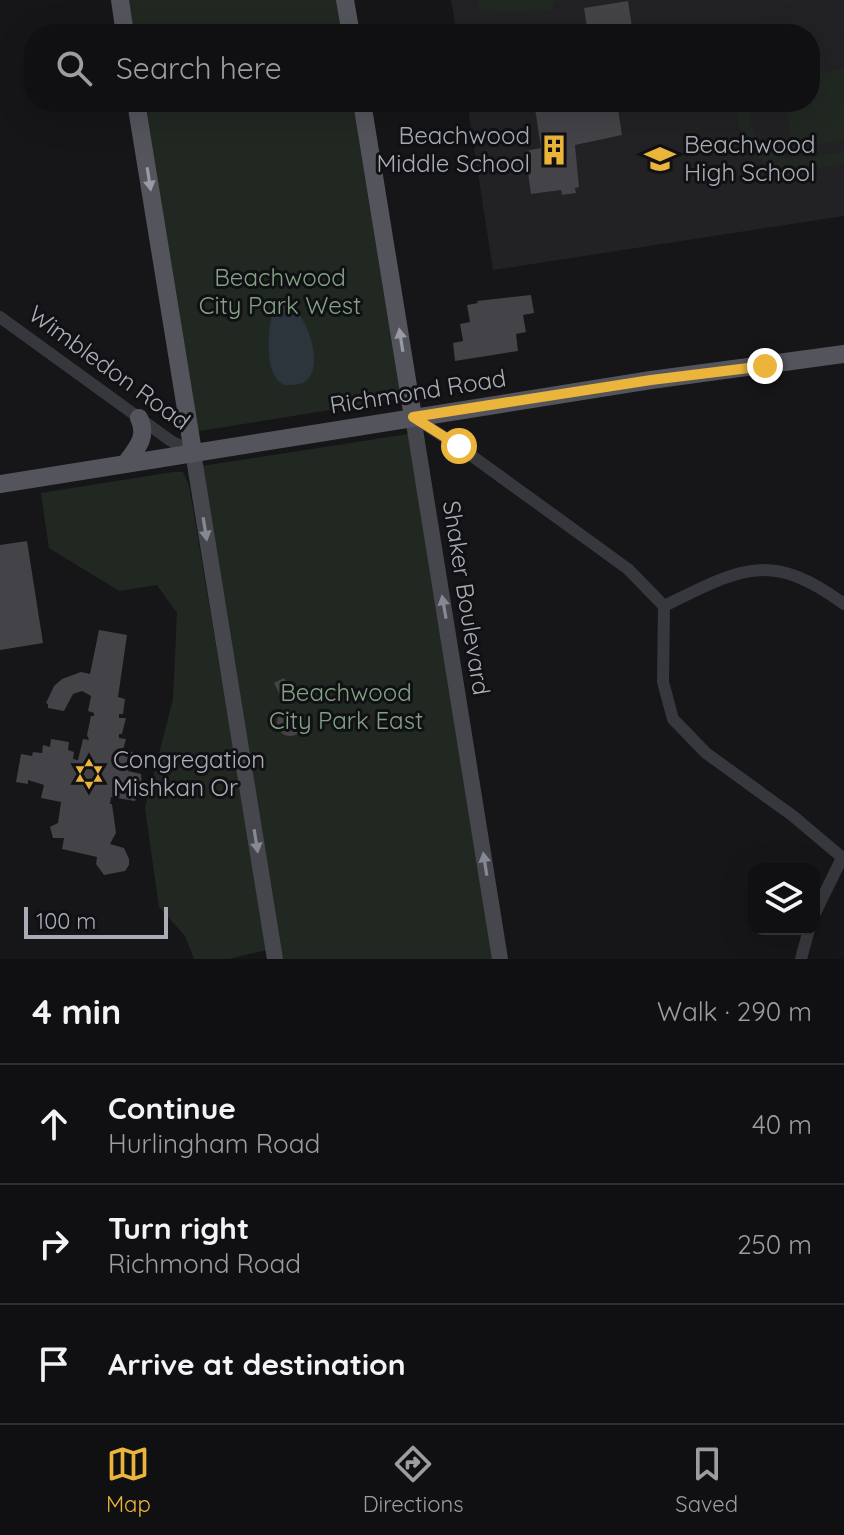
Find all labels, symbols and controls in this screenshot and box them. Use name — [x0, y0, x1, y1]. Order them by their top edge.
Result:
search box — [24, 24, 820, 112]
icon: search — [52, 46, 96, 90]
text: Search here — [116, 49, 282, 87]
place label: Beachwood Middle School — [376, 120, 530, 178]
place label: Beachwood High School — [684, 129, 816, 187]
building icon: Beachwood Middle School — [537, 133, 571, 167]
school or university icon: Beachwood High School — [643, 142, 677, 176]
one-way arrow — [143, 167, 155, 192]
park label: Beachwood City Park West — [199, 262, 361, 320]
street label: Wimbledon Road — [23, 298, 196, 436]
one-way arrow — [394, 328, 407, 353]
route end — [747, 348, 783, 384]
street label: Richmond Road — [328, 362, 508, 420]
route start — [441, 428, 477, 464]
street label: Shaker Boulevard — [437, 499, 497, 697]
one-way arrow — [200, 517, 212, 542]
one-way arrow — [437, 594, 449, 619]
park label: Beachwood City Park East — [269, 677, 423, 735]
place label: Congregation Mishkan Or — [113, 744, 265, 802]
synagogue icon: Congregation Mishkan Or — [72, 757, 106, 791]
one-way arrow — [250, 829, 263, 854]
one-way arrow — [479, 851, 491, 876]
map controls — [748, 863, 820, 935]
button: layers — [748, 863, 820, 935]
scale bar — [24, 903, 168, 939]
text: 100 m — [36, 907, 96, 935]
text: 4 min — [32, 990, 121, 1033]
text: Walk · 290 m — [657, 995, 812, 1028]
text: Continue — [108, 1089, 236, 1127]
icon: ahead — [32, 1102, 76, 1146]
text: 40 m — [752, 1108, 812, 1141]
text: Hurlingham Road — [108, 1127, 320, 1160]
text: Turn right — [108, 1209, 249, 1247]
icon: right — [32, 1222, 76, 1266]
text: 250 m — [737, 1228, 812, 1261]
text: Richmond Road — [108, 1247, 301, 1280]
icon: arrive — [32, 1342, 76, 1386]
text: Arrive at destination — [108, 1345, 406, 1383]
tab: Map — [106, 1442, 151, 1518]
tab: Directions — [363, 1442, 463, 1518]
tab: Saved — [675, 1442, 738, 1518]

